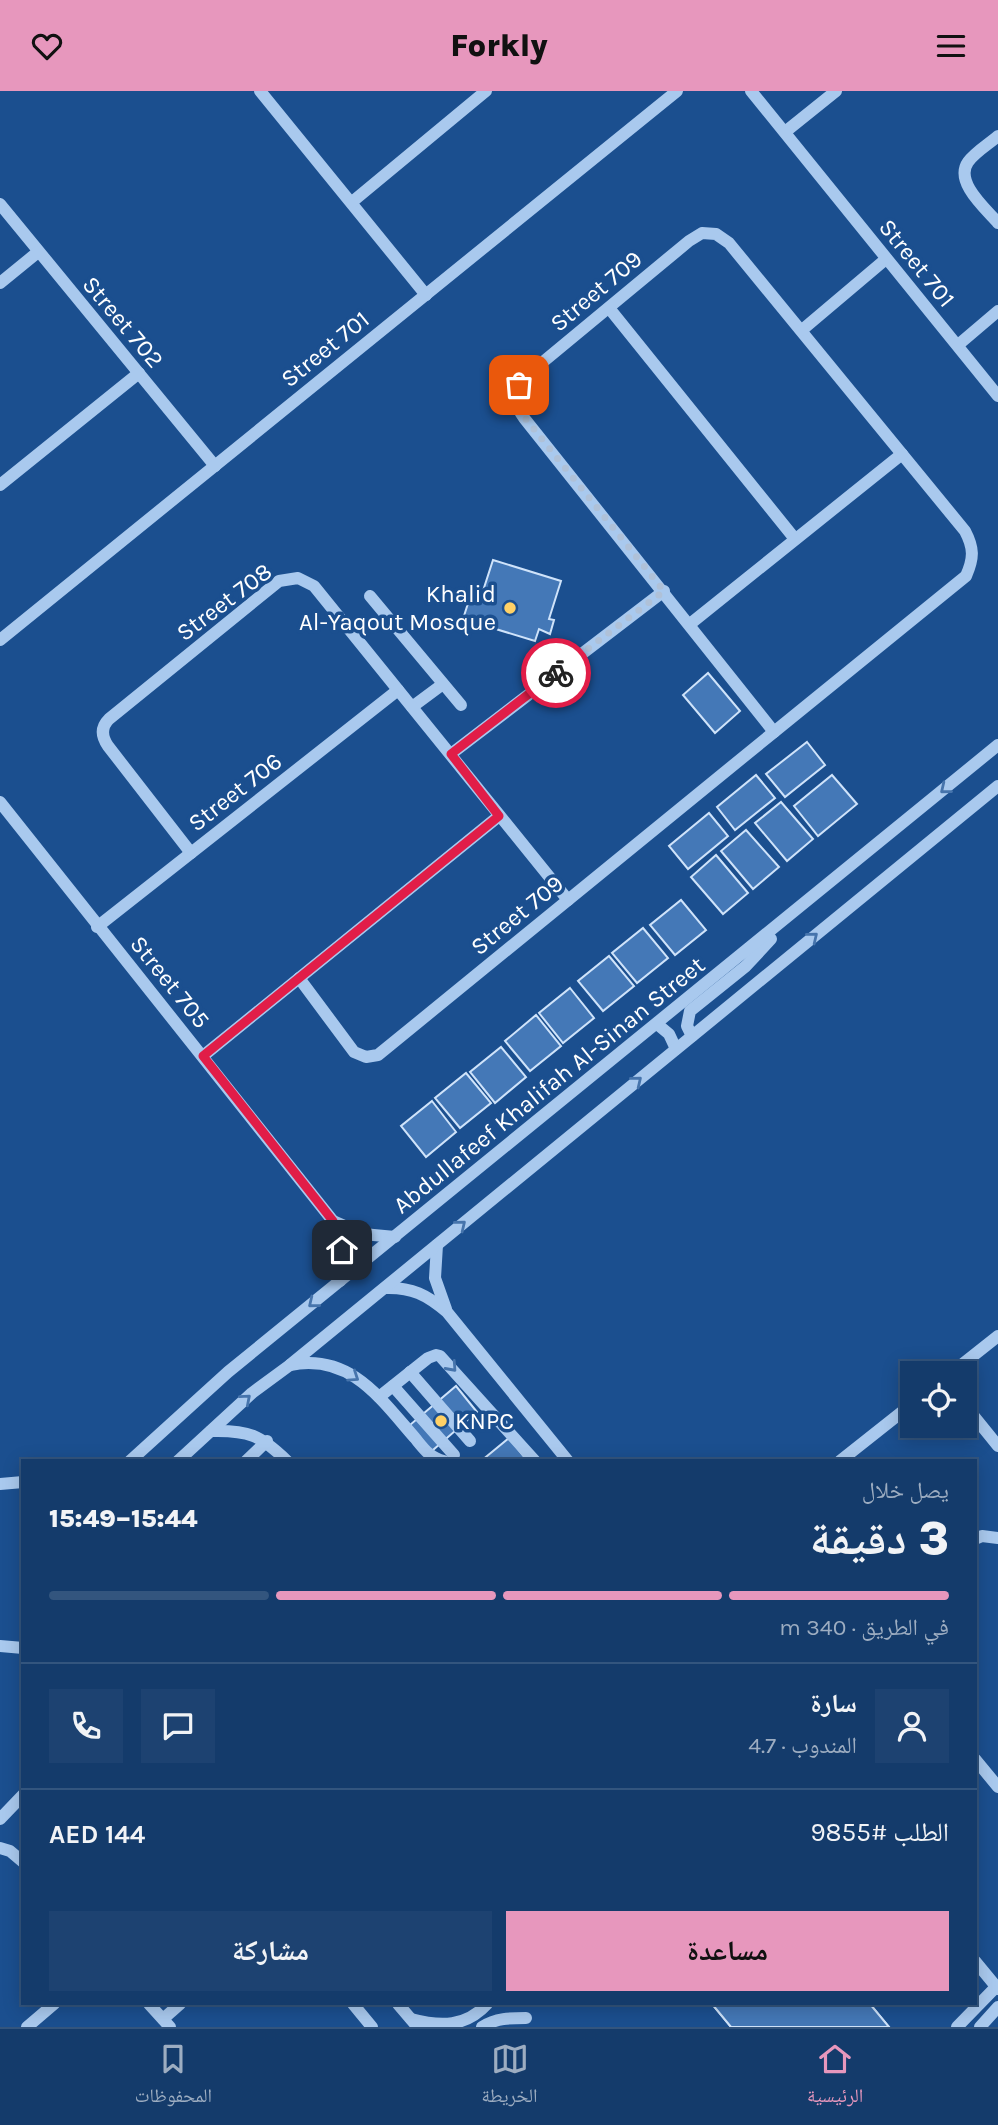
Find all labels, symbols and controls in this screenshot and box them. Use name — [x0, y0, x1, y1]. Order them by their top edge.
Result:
icon: heart — [28, 27, 66, 65]
text: Forkly — [450, 27, 548, 64]
icon: menu — [932, 27, 970, 65]
street label: Street 701 — [873, 213, 961, 313]
street label: Street 709 — [544, 245, 648, 337]
street label: Street 702 — [77, 270, 169, 374]
street label: Street 701 — [275, 305, 375, 393]
pin — [489, 355, 549, 415]
icon: bag — [500, 366, 538, 404]
street label: Street 708 — [171, 557, 277, 647]
place label: Khalid Al-Yaqout Mosque — [299, 580, 496, 636]
marker: Khalid Al-Yaqout Mosque — [502, 600, 518, 616]
courier — [521, 638, 591, 708]
icon: bike — [537, 654, 575, 692]
street label: Street 706 — [183, 747, 287, 837]
one-way arrow — [941, 780, 953, 793]
street label: Street 709 — [465, 869, 569, 961]
street label: Street 705 — [124, 930, 216, 1034]
one-way arrow — [806, 932, 818, 945]
street label: Abdullafeef Khalifah Al-Sinan Street — [388, 951, 710, 1219]
one-way arrow — [630, 1076, 642, 1089]
pin — [312, 1220, 372, 1280]
one-way arrow — [454, 1220, 466, 1233]
icon: home — [323, 1231, 361, 1269]
one-way arrow — [308, 1295, 321, 1307]
one-way arrow — [444, 1359, 456, 1372]
map controls — [900, 1361, 977, 1438]
button: locate — [900, 1361, 977, 1438]
one-way arrow — [347, 1369, 360, 1382]
one-way arrow — [238, 1395, 251, 1407]
place label: KNPC — [455, 1407, 514, 1435]
marker: KNPC — [433, 1413, 449, 1429]
text: يصل خلال — [862, 1477, 949, 1504]
text: 15:44–15:49 — [49, 1503, 198, 1534]
text: 3 دقيقة — [810, 1512, 949, 1566]
text: في الطريق · 340 m — [779, 1614, 949, 1641]
text: سارة — [810, 1688, 857, 1719]
button: phone — [49, 1689, 123, 1763]
button: chat — [141, 1689, 215, 1763]
button: person — [875, 1689, 949, 1763]
text: المندوب · 4.7 — [748, 1732, 857, 1759]
text: الطلب #9855 — [810, 1817, 949, 1848]
text: AED 144 — [49, 1819, 145, 1850]
button: مشاركة — [49, 1911, 492, 1991]
button: مساعدة — [506, 1911, 949, 1991]
tab: المحفوظات — [135, 2040, 212, 2114]
tab: الخريطة — [482, 2040, 537, 2114]
tab: الرئيسية — [807, 2040, 863, 2114]

